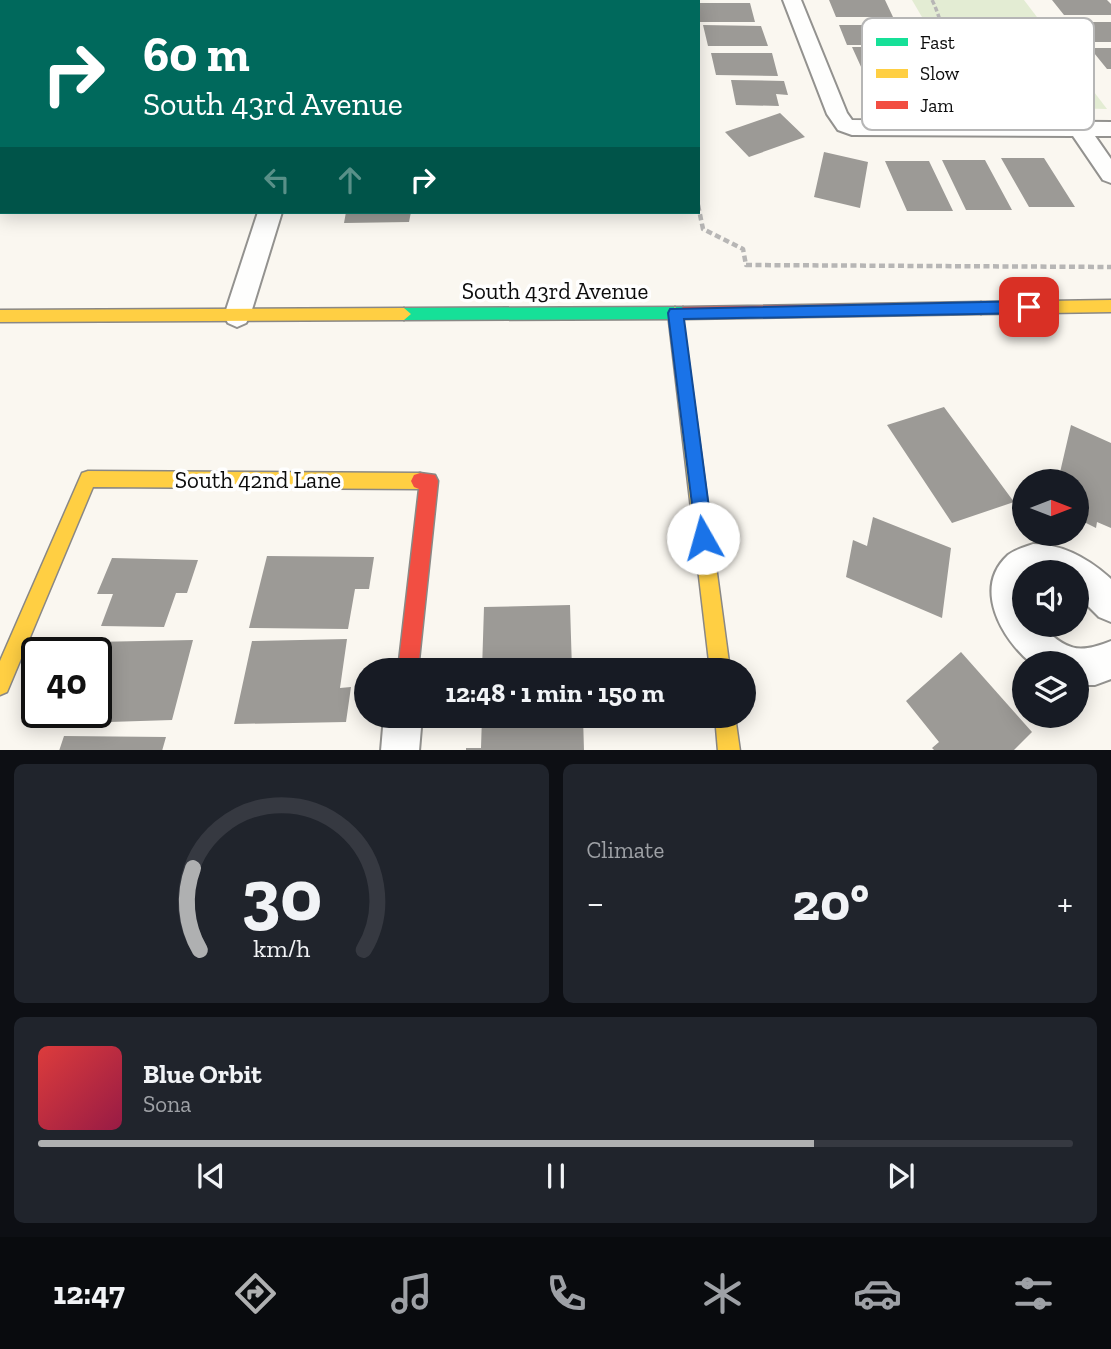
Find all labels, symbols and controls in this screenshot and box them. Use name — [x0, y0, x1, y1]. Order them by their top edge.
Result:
legend — [862, 18, 1094, 130]
text: 60 m — [143, 25, 250, 84]
icon: right — [28, 28, 119, 119]
text: Fast — [920, 31, 955, 54]
text: Slow — [920, 62, 960, 85]
text: South 43rd Avenue — [143, 85, 403, 123]
text: Jam — [920, 94, 954, 117]
icon: left — [258, 161, 296, 199]
icon: ahead — [331, 161, 369, 199]
icon: right — [404, 161, 442, 199]
street label: South 43rd Avenue — [462, 277, 648, 305]
pin — [999, 277, 1059, 337]
icon: arrive — [1010, 288, 1048, 326]
street label: South 42nd Lane — [175, 466, 341, 494]
north arrow — [1012, 469, 1088, 546]
map controls — [1012, 469, 1089, 728]
position arrow — [666, 501, 740, 575]
button: sound — [1012, 560, 1089, 637]
speed limit sign: 40 — [21, 637, 112, 728]
button: layers — [1012, 651, 1089, 728]
text: 12:48 · 1 min · 150 m — [445, 677, 665, 709]
text: Climate — [587, 836, 664, 864]
text: 30 — [241, 851, 322, 939]
text: 20° — [792, 871, 869, 933]
text: − — [587, 880, 604, 926]
text: + — [1057, 880, 1073, 926]
text: km/h — [253, 932, 310, 962]
text: Blue Orbit — [143, 1058, 262, 1090]
text: Sona — [143, 1090, 191, 1118]
icon: previous — [192, 1157, 230, 1195]
icon: pause — [537, 1157, 575, 1195]
icon: next — [882, 1157, 920, 1195]
icon: directions — [231, 1269, 280, 1318]
icon: music — [387, 1269, 436, 1318]
icon: phone — [542, 1269, 591, 1318]
icon: climate — [698, 1269, 747, 1318]
icon: car — [853, 1269, 902, 1318]
icon: filters — [1009, 1269, 1058, 1318]
text: 12:47 — [53, 1274, 125, 1312]

